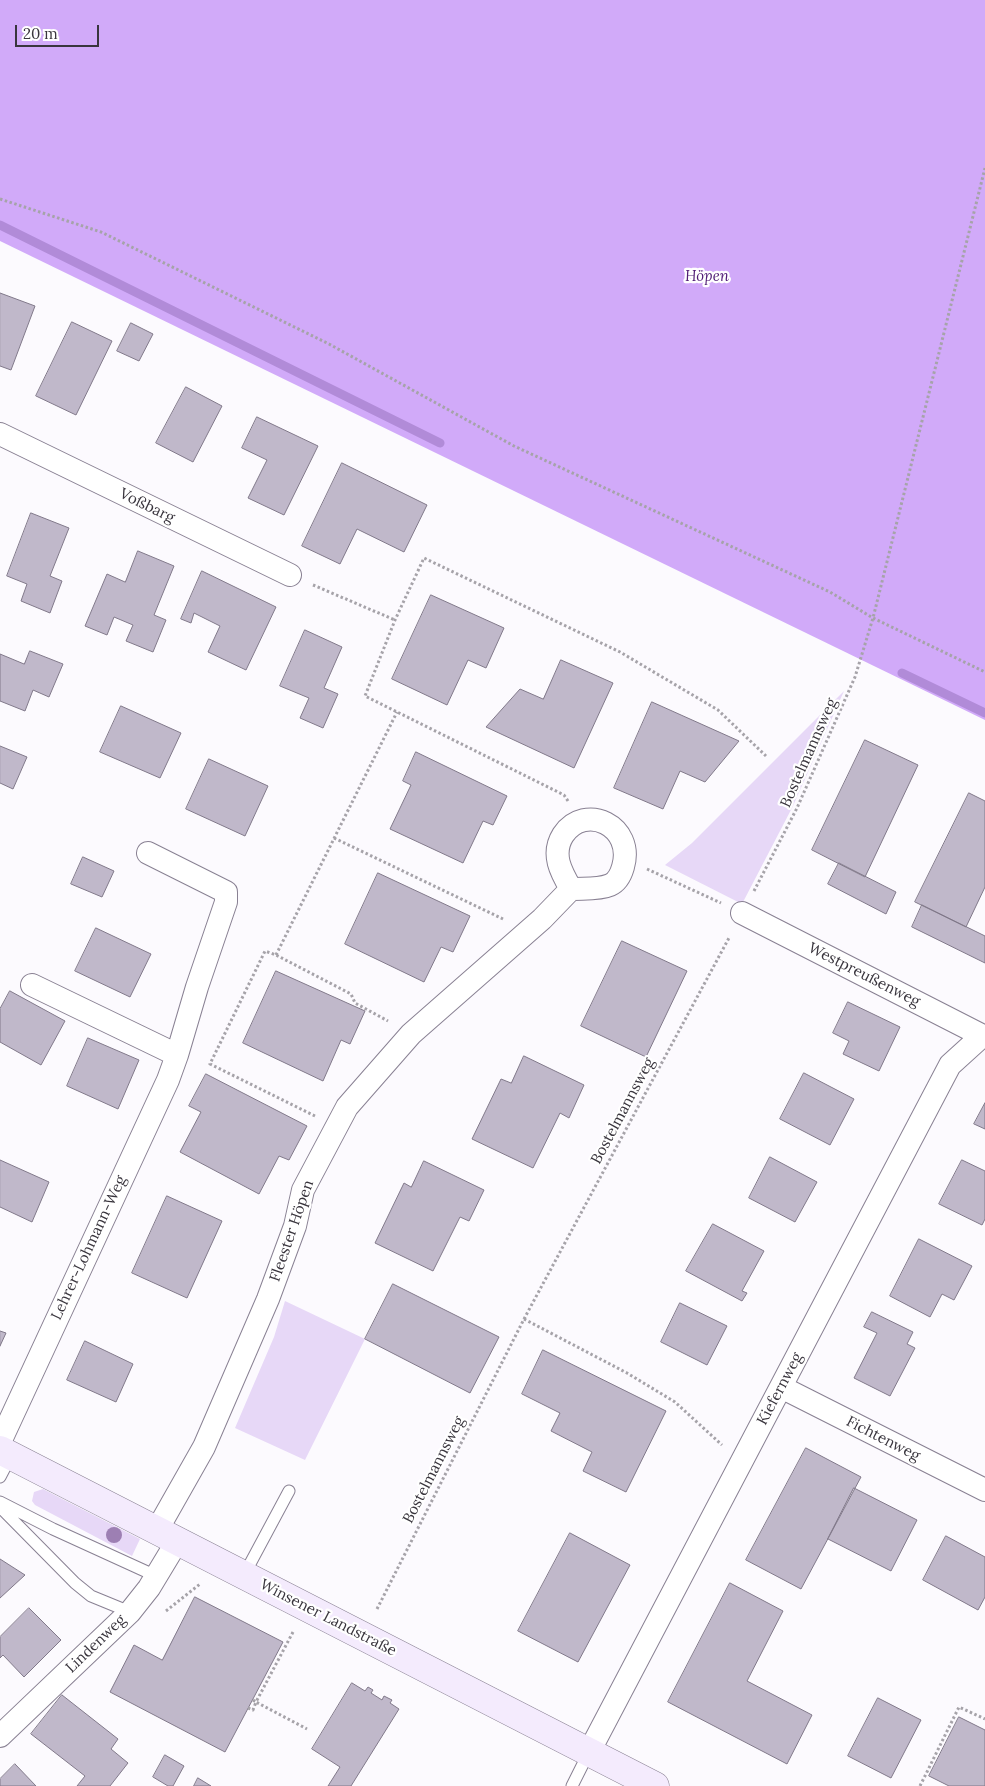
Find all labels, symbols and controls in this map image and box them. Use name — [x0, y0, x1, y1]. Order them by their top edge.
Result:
scale bar — [18, 15, 101, 47]
text: 20 m — [23, 24, 58, 43]
park label: Höpen — [685, 268, 729, 286]
street label: Voßbarg — [116, 485, 178, 527]
street label: Bostelmannsweg — [777, 696, 841, 810]
street label: Westpreußenweg — [805, 939, 923, 1011]
street label: Bostelmannsweg — [587, 1055, 659, 1167]
street label: Lehrer-Lohmann-Weg — [48, 1173, 130, 1323]
street label: Fleester Höpen — [266, 1178, 318, 1284]
street label: Kiefernweg — [753, 1350, 807, 1428]
street label: Fichtenweg — [843, 1413, 923, 1465]
street label: Bostelmannsweg — [399, 1414, 469, 1526]
street label: Winsener Landstraße — [257, 1576, 399, 1660]
street label: Lindenweg — [62, 1611, 130, 1677]

